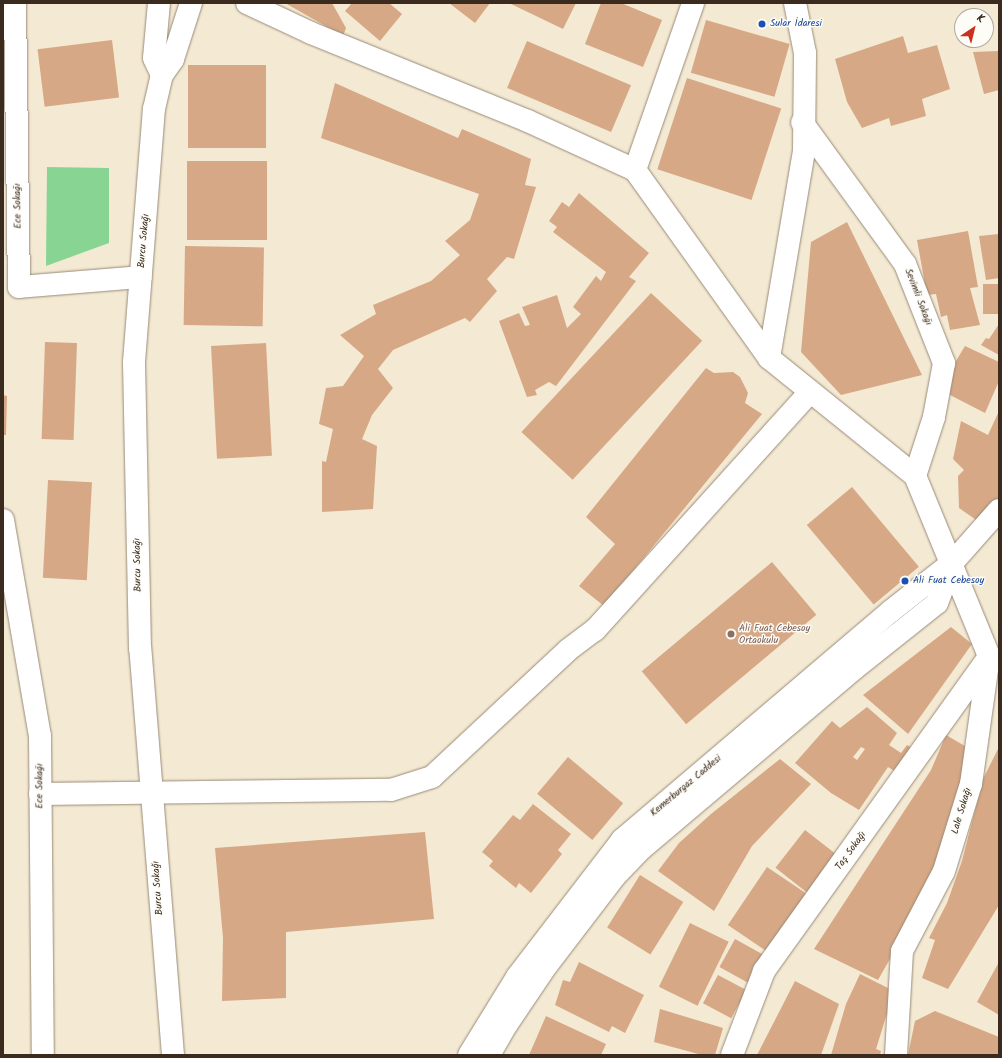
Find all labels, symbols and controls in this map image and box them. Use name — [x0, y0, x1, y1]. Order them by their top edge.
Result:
north arrow — [954, 8, 994, 48]
text: K — [972, 10, 988, 28]
place label: Sular İdaresi — [770, 18, 822, 30]
marker: Sular İdaresi — [757, 19, 767, 29]
street label: Ece Sokağı — [12, 183, 24, 229]
street label: Burcu Sokağı — [136, 213, 152, 269]
street label: Sevimli Sokağı — [902, 267, 934, 327]
street label: Burcu Sokağı — [132, 538, 144, 592]
place label: Ali Fuat Cebesoy — [913, 575, 984, 587]
marker: Ali Fuat Cebesoy — [900, 576, 910, 586]
place label: Ali Fuat Cebesoy Ortaokulu — [739, 622, 810, 646]
marker: Ali Fuat Cebesoy Ortaokulu — [726, 629, 736, 639]
street label: Kemerburgaz Caddesi — [648, 753, 724, 819]
street label: Ece Sokağı — [34, 763, 46, 809]
street label: Lale Sokağı — [949, 786, 975, 836]
street label: Taş Sokağı — [833, 829, 869, 873]
street label: Burcu Sokağı — [150, 861, 166, 915]

